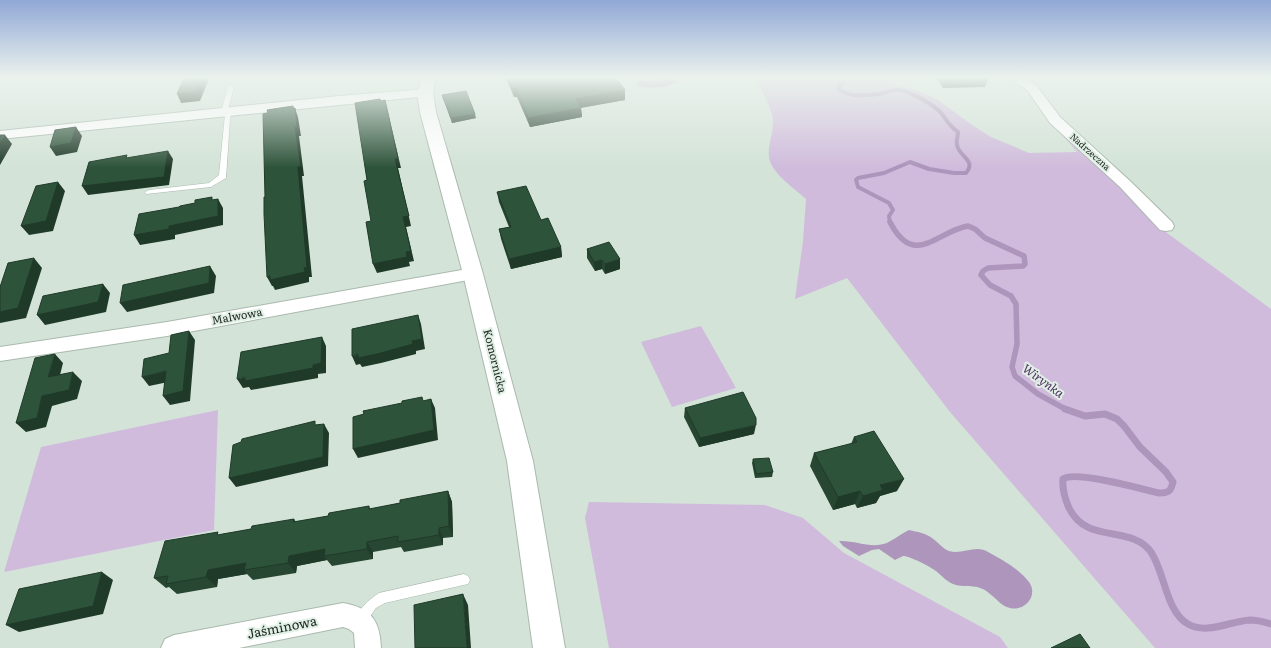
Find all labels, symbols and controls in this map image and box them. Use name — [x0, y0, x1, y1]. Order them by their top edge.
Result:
street label: Nadrzeczna — [1067, 129, 1114, 173]
street label: Malwowa — [210, 303, 263, 327]
street label: Komornicka — [480, 327, 512, 395]
water label: Wirynka — [1019, 359, 1068, 402]
street label: Jaśminowa — [245, 610, 318, 643]

